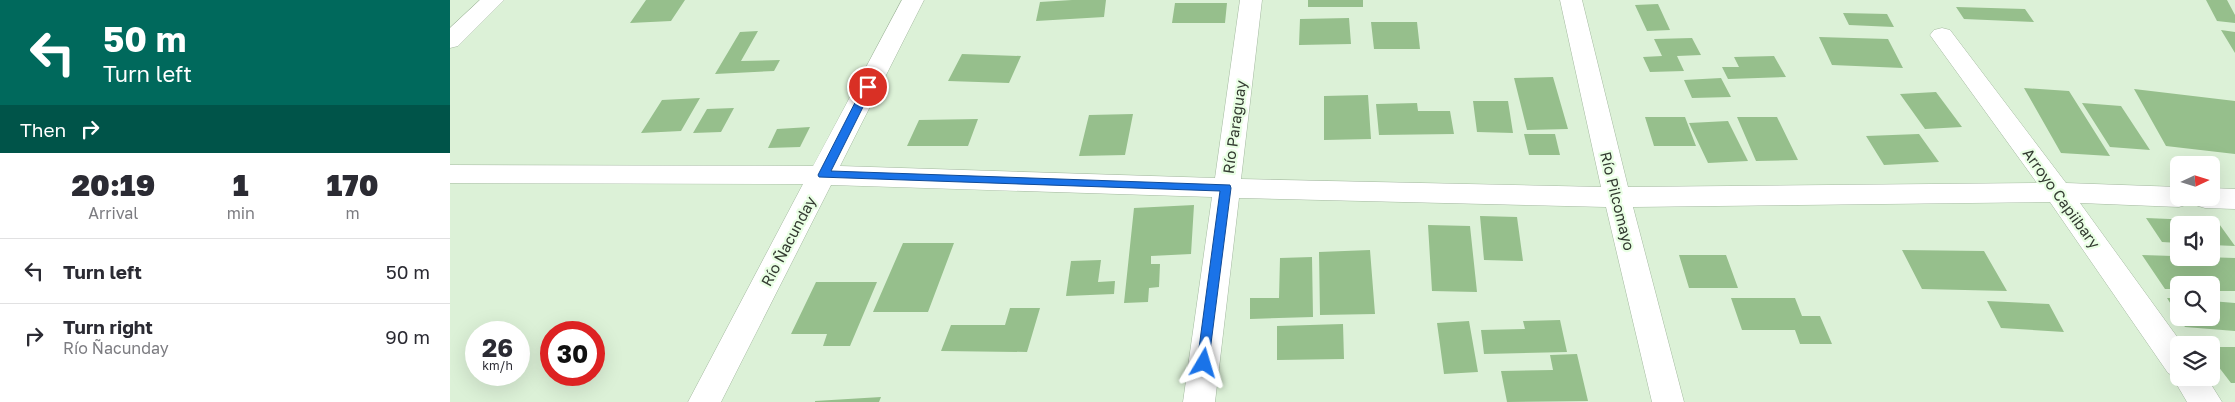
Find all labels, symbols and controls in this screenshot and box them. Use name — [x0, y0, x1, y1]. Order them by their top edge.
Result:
text: 50 m — [103, 18, 186, 60]
icon: left — [20, 20, 85, 85]
text: Turn left — [103, 60, 192, 87]
pin — [847, 66, 889, 108]
icon: arrive — [854, 73, 882, 101]
street label: Río Paraguay — [1219, 79, 1250, 175]
icon: right — [76, 115, 104, 143]
text: Then — [20, 118, 66, 141]
street label: Arroyo Capiibary — [2020, 144, 2105, 252]
street label: Río Pilcomayo — [1597, 150, 1639, 252]
north arrow — [2170, 156, 2220, 206]
map controls — [2170, 156, 2220, 386]
text: 20:19 — [72, 167, 155, 203]
text: 1 — [233, 167, 249, 203]
text: 170 — [326, 167, 379, 203]
street label: Río Ñacunday — [757, 192, 819, 289]
text: Arrival — [88, 203, 138, 223]
text: min — [227, 203, 255, 223]
text: m — [345, 203, 360, 223]
button: sound — [2170, 216, 2220, 266]
icon: left — [20, 257, 48, 285]
text: Turn left — [63, 260, 142, 283]
text: 50 m — [386, 260, 430, 283]
button: search — [2170, 276, 2220, 326]
text: Turn right — [63, 315, 153, 338]
speed limit sign: 30 — [540, 321, 605, 386]
icon: right — [20, 322, 48, 350]
text: 90 m — [385, 325, 430, 348]
text: 26 — [482, 332, 513, 363]
position arrow — [1177, 336, 1229, 388]
button: layers — [2170, 336, 2220, 386]
text: Río Ñacunday — [63, 338, 169, 358]
text: km/h — [482, 358, 513, 373]

